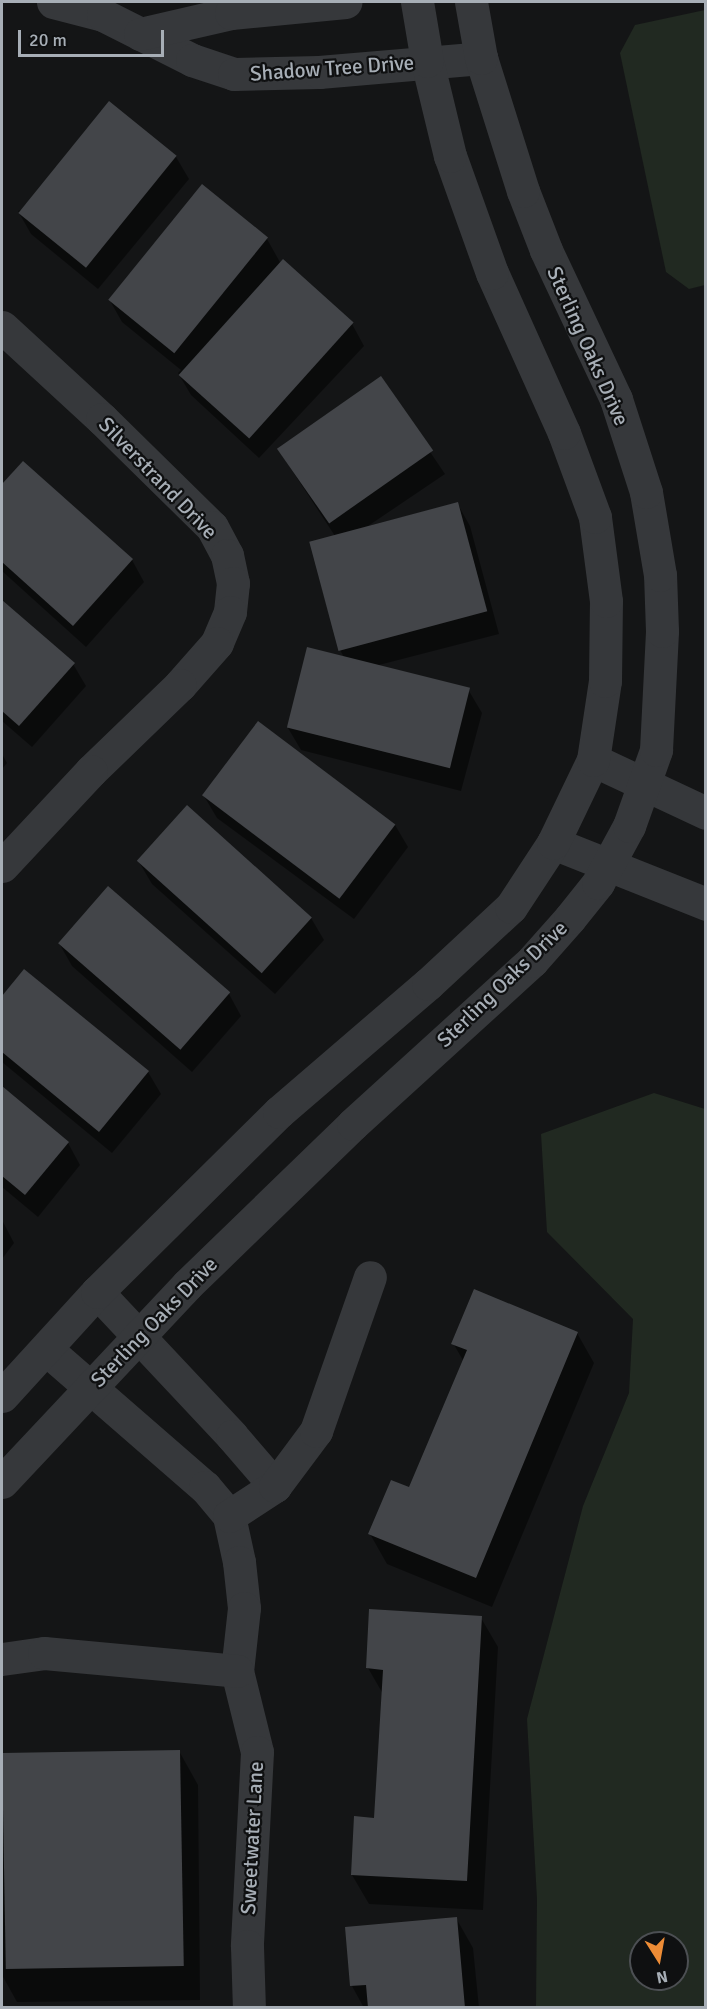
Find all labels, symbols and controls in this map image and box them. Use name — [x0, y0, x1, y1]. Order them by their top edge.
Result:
scale bar — [21, 18, 166, 56]
text: 20 m — [29, 29, 67, 51]
street label: Shadow Tree Drive — [249, 50, 415, 86]
street label: Sterling Oaks Drive — [542, 263, 634, 429]
street label: Silverstrand Drive — [93, 412, 223, 544]
street label: Sterling Oaks Drive — [432, 915, 572, 1053]
street label: Sterling Oaks Drive — [85, 1252, 223, 1392]
street label: Sweetwater Lane — [235, 1761, 269, 1915]
north arrow — [629, 1931, 689, 1991]
text: N — [655, 1966, 669, 1988]

